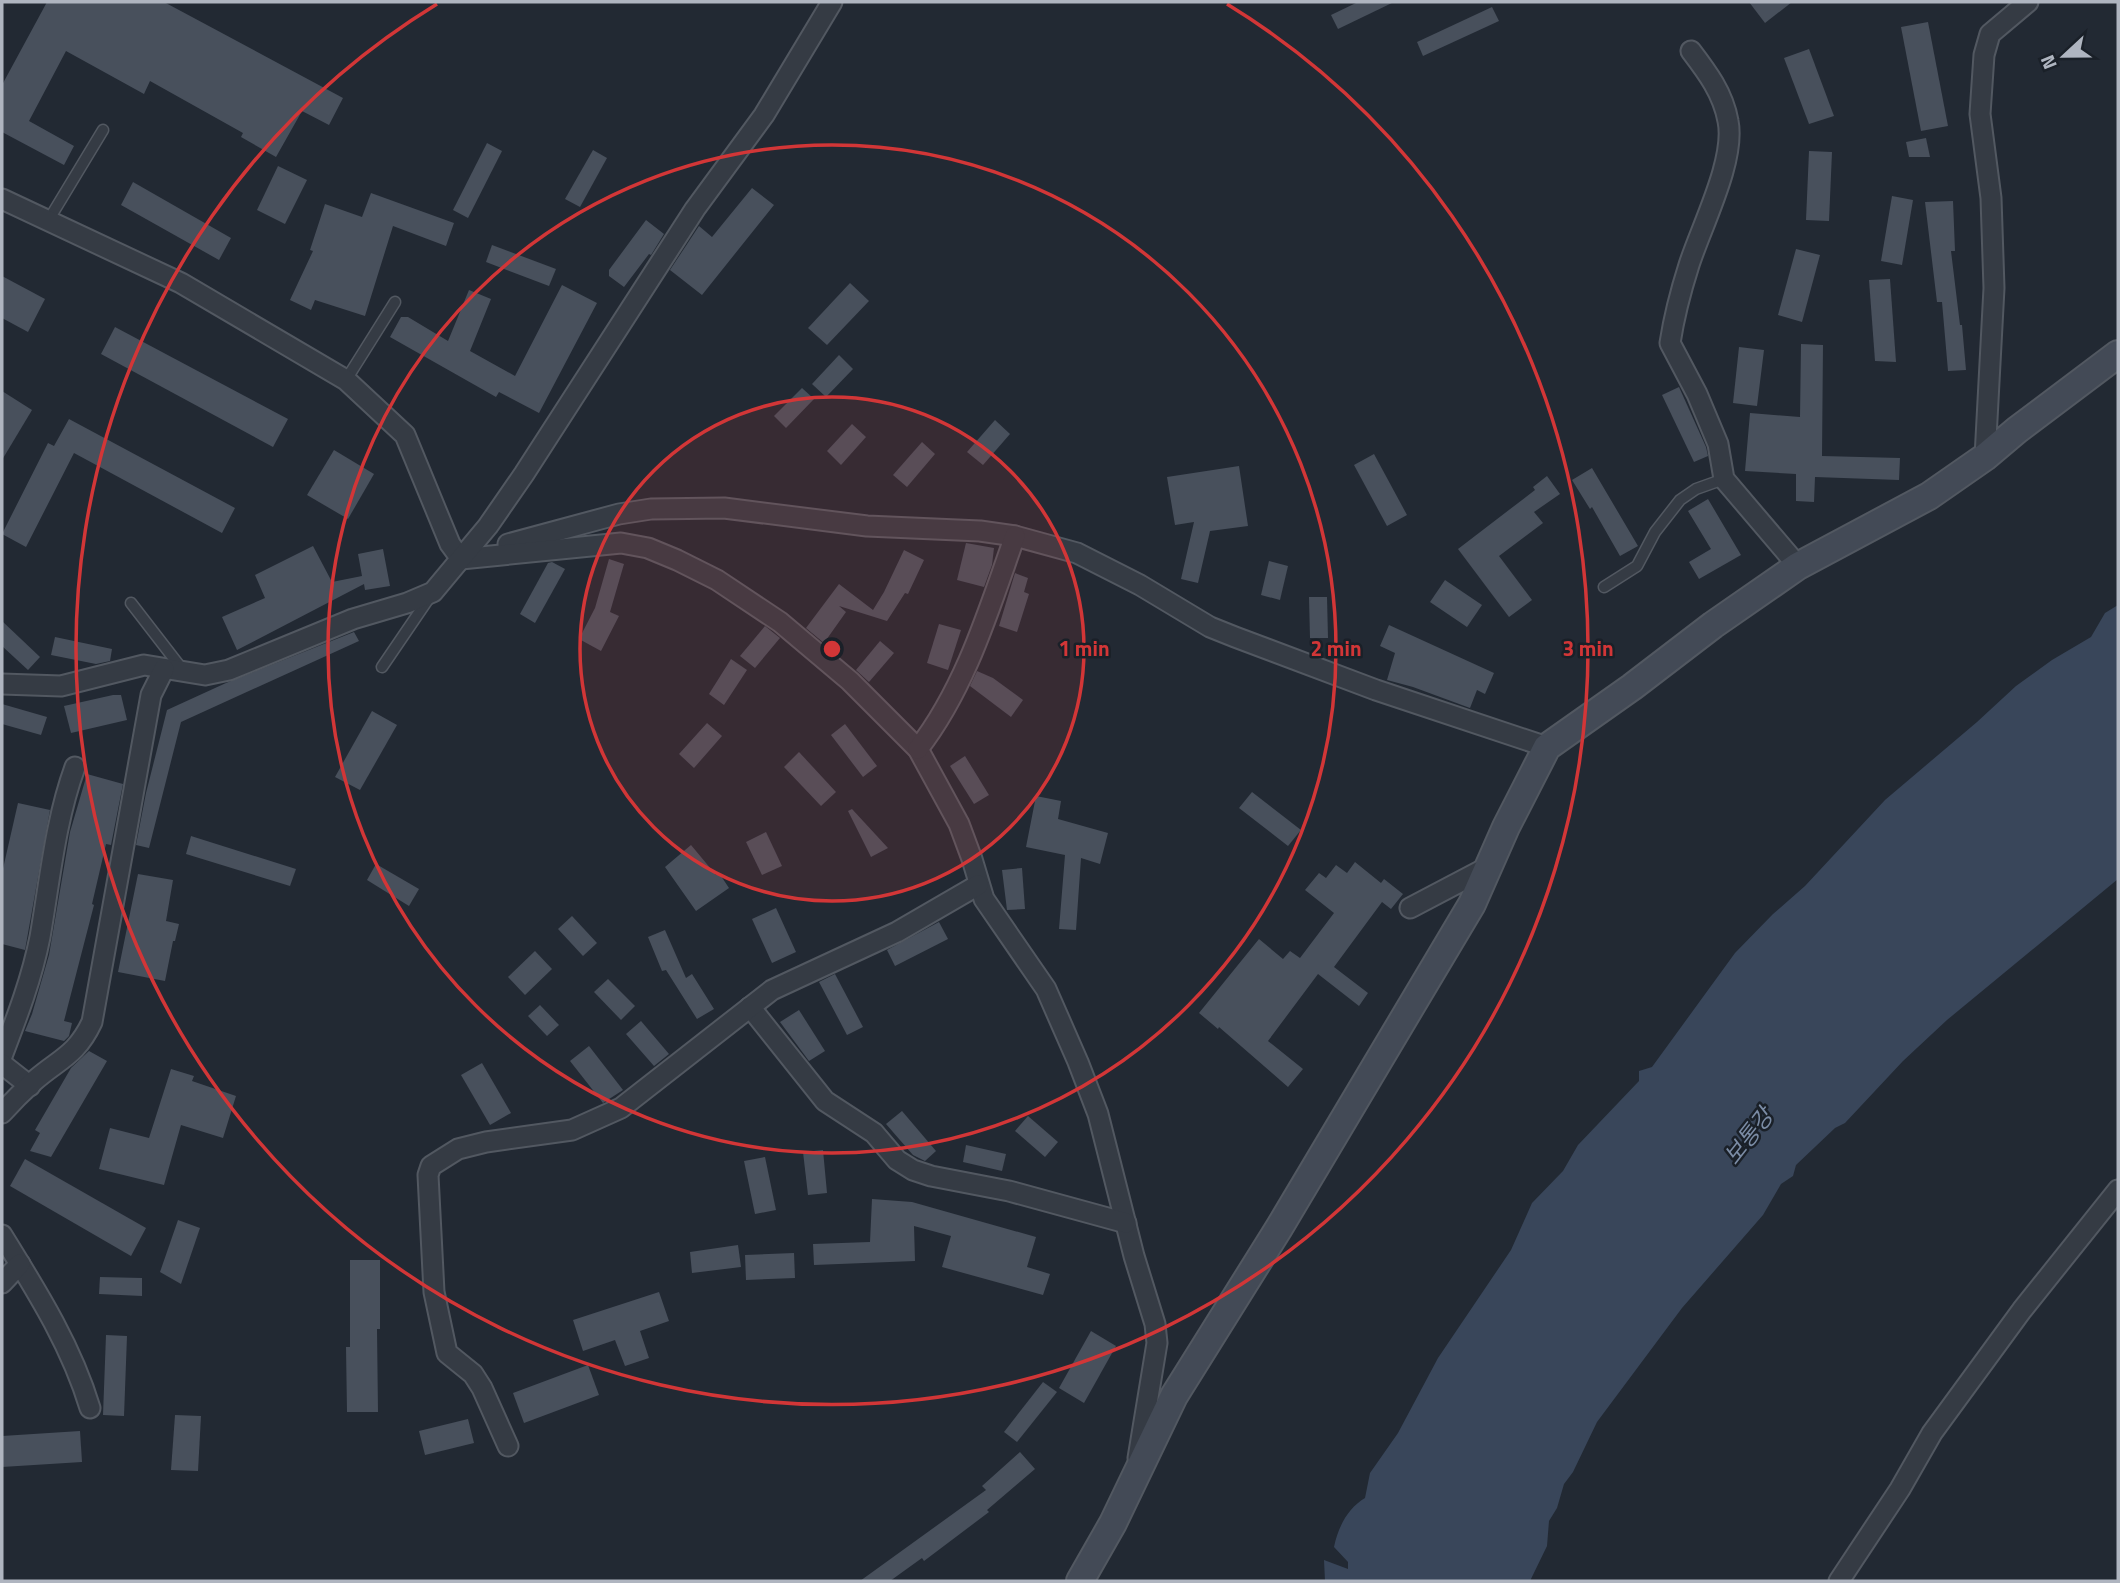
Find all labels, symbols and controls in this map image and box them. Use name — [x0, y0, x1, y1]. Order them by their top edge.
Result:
north arrow — [2029, 21, 2099, 91]
text: N — [2032, 51, 2064, 74]
text: 1 min — [1058, 632, 1110, 664]
text: 2 min — [1310, 632, 1362, 664]
text: 3 min — [1562, 632, 1614, 664]
centre of rings — [820, 637, 844, 661]
water label: 보통강 — [1715, 1098, 1783, 1172]

